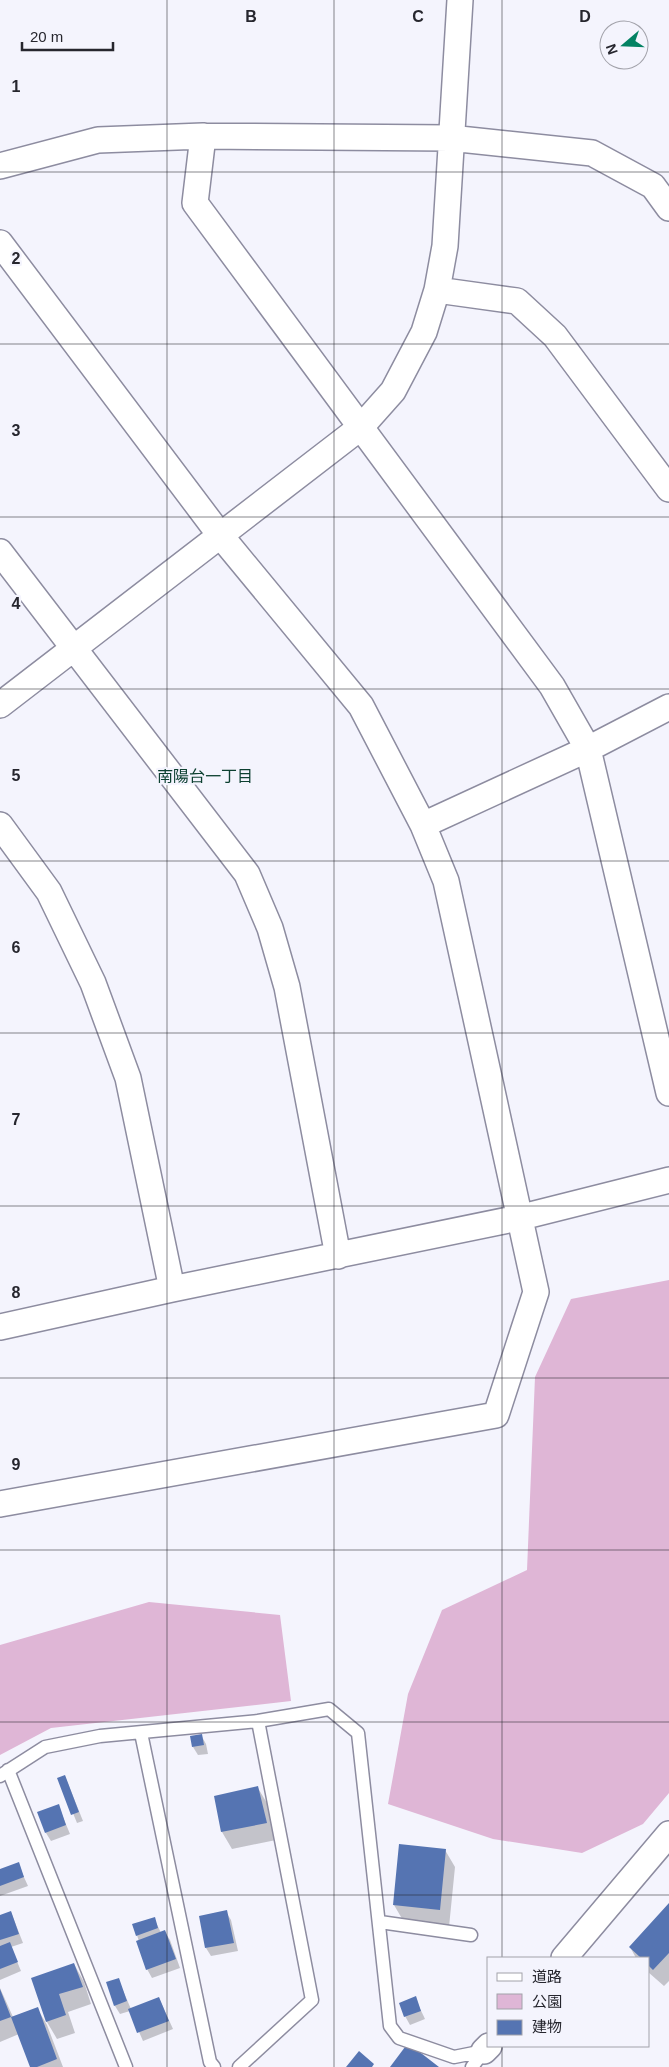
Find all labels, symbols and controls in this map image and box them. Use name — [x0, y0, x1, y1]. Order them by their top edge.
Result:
text: B — [245, 8, 257, 25]
text: C — [412, 8, 424, 25]
text: D — [579, 8, 591, 25]
scale bar — [22, 20, 114, 52]
north arrow — [599, 20, 649, 70]
text: 20 m — [30, 28, 63, 45]
text: N — [602, 42, 621, 57]
text: 1 — [12, 78, 21, 95]
text: 2 — [12, 250, 21, 267]
text: 3 — [12, 422, 21, 439]
text: 4 — [12, 595, 21, 612]
text: 5 — [12, 767, 21, 784]
district label: 南陽台一丁目 — [157, 768, 253, 785]
text: 6 — [12, 939, 21, 956]
text: 7 — [12, 1111, 21, 1128]
text: 8 — [12, 1284, 21, 1301]
text: 9 — [12, 1456, 21, 1473]
legend — [487, 1957, 649, 2047]
text: 道路 — [532, 1968, 562, 1985]
text: 公園 — [532, 1993, 562, 2010]
text: 建物 — [532, 2018, 562, 2035]

